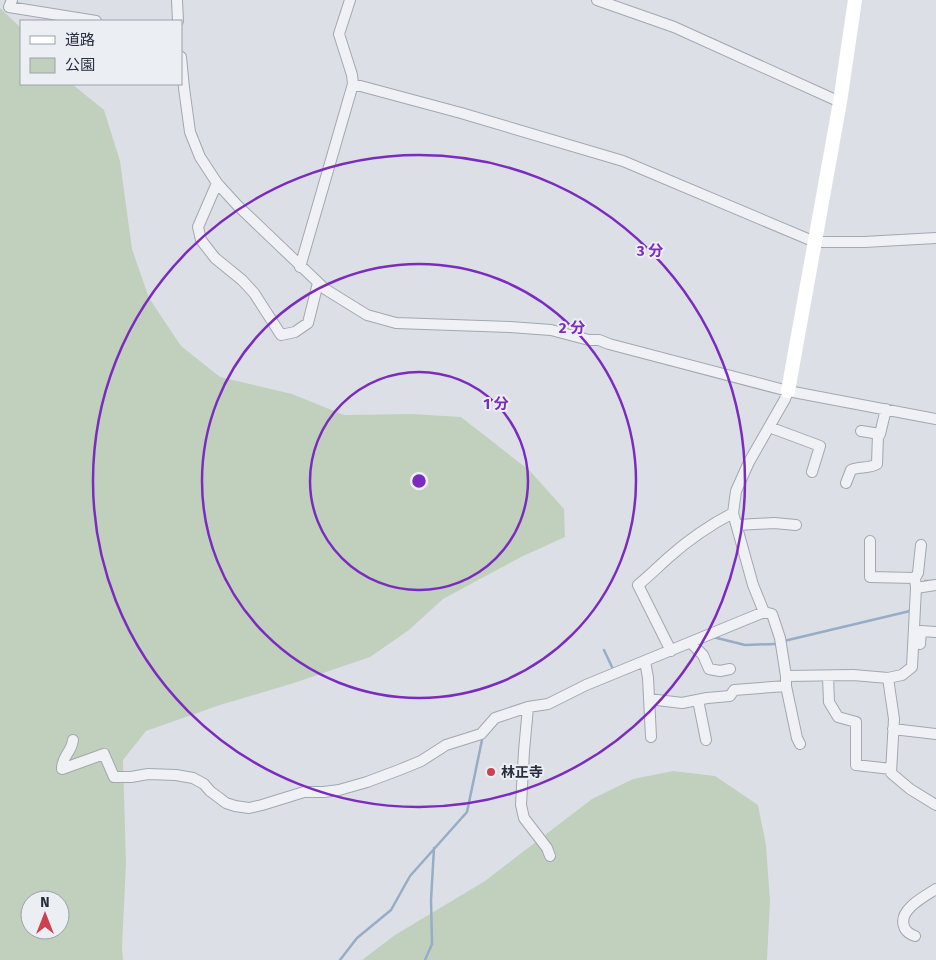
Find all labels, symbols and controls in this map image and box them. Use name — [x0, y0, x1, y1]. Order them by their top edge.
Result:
legend — [20, 20, 182, 85]
text: 道路 — [65, 31, 95, 49]
text: 公園 — [65, 56, 95, 74]
text: 3 分 — [636, 242, 663, 260]
text: 2 分 — [559, 319, 585, 337]
text: 1 分 — [483, 395, 509, 413]
centre of rings — [410, 472, 428, 490]
place label: 林正寺 — [501, 764, 543, 781]
marker: 林正寺 — [485, 766, 497, 778]
north arrow — [20, 890, 70, 940]
text: N — [40, 894, 50, 911]

